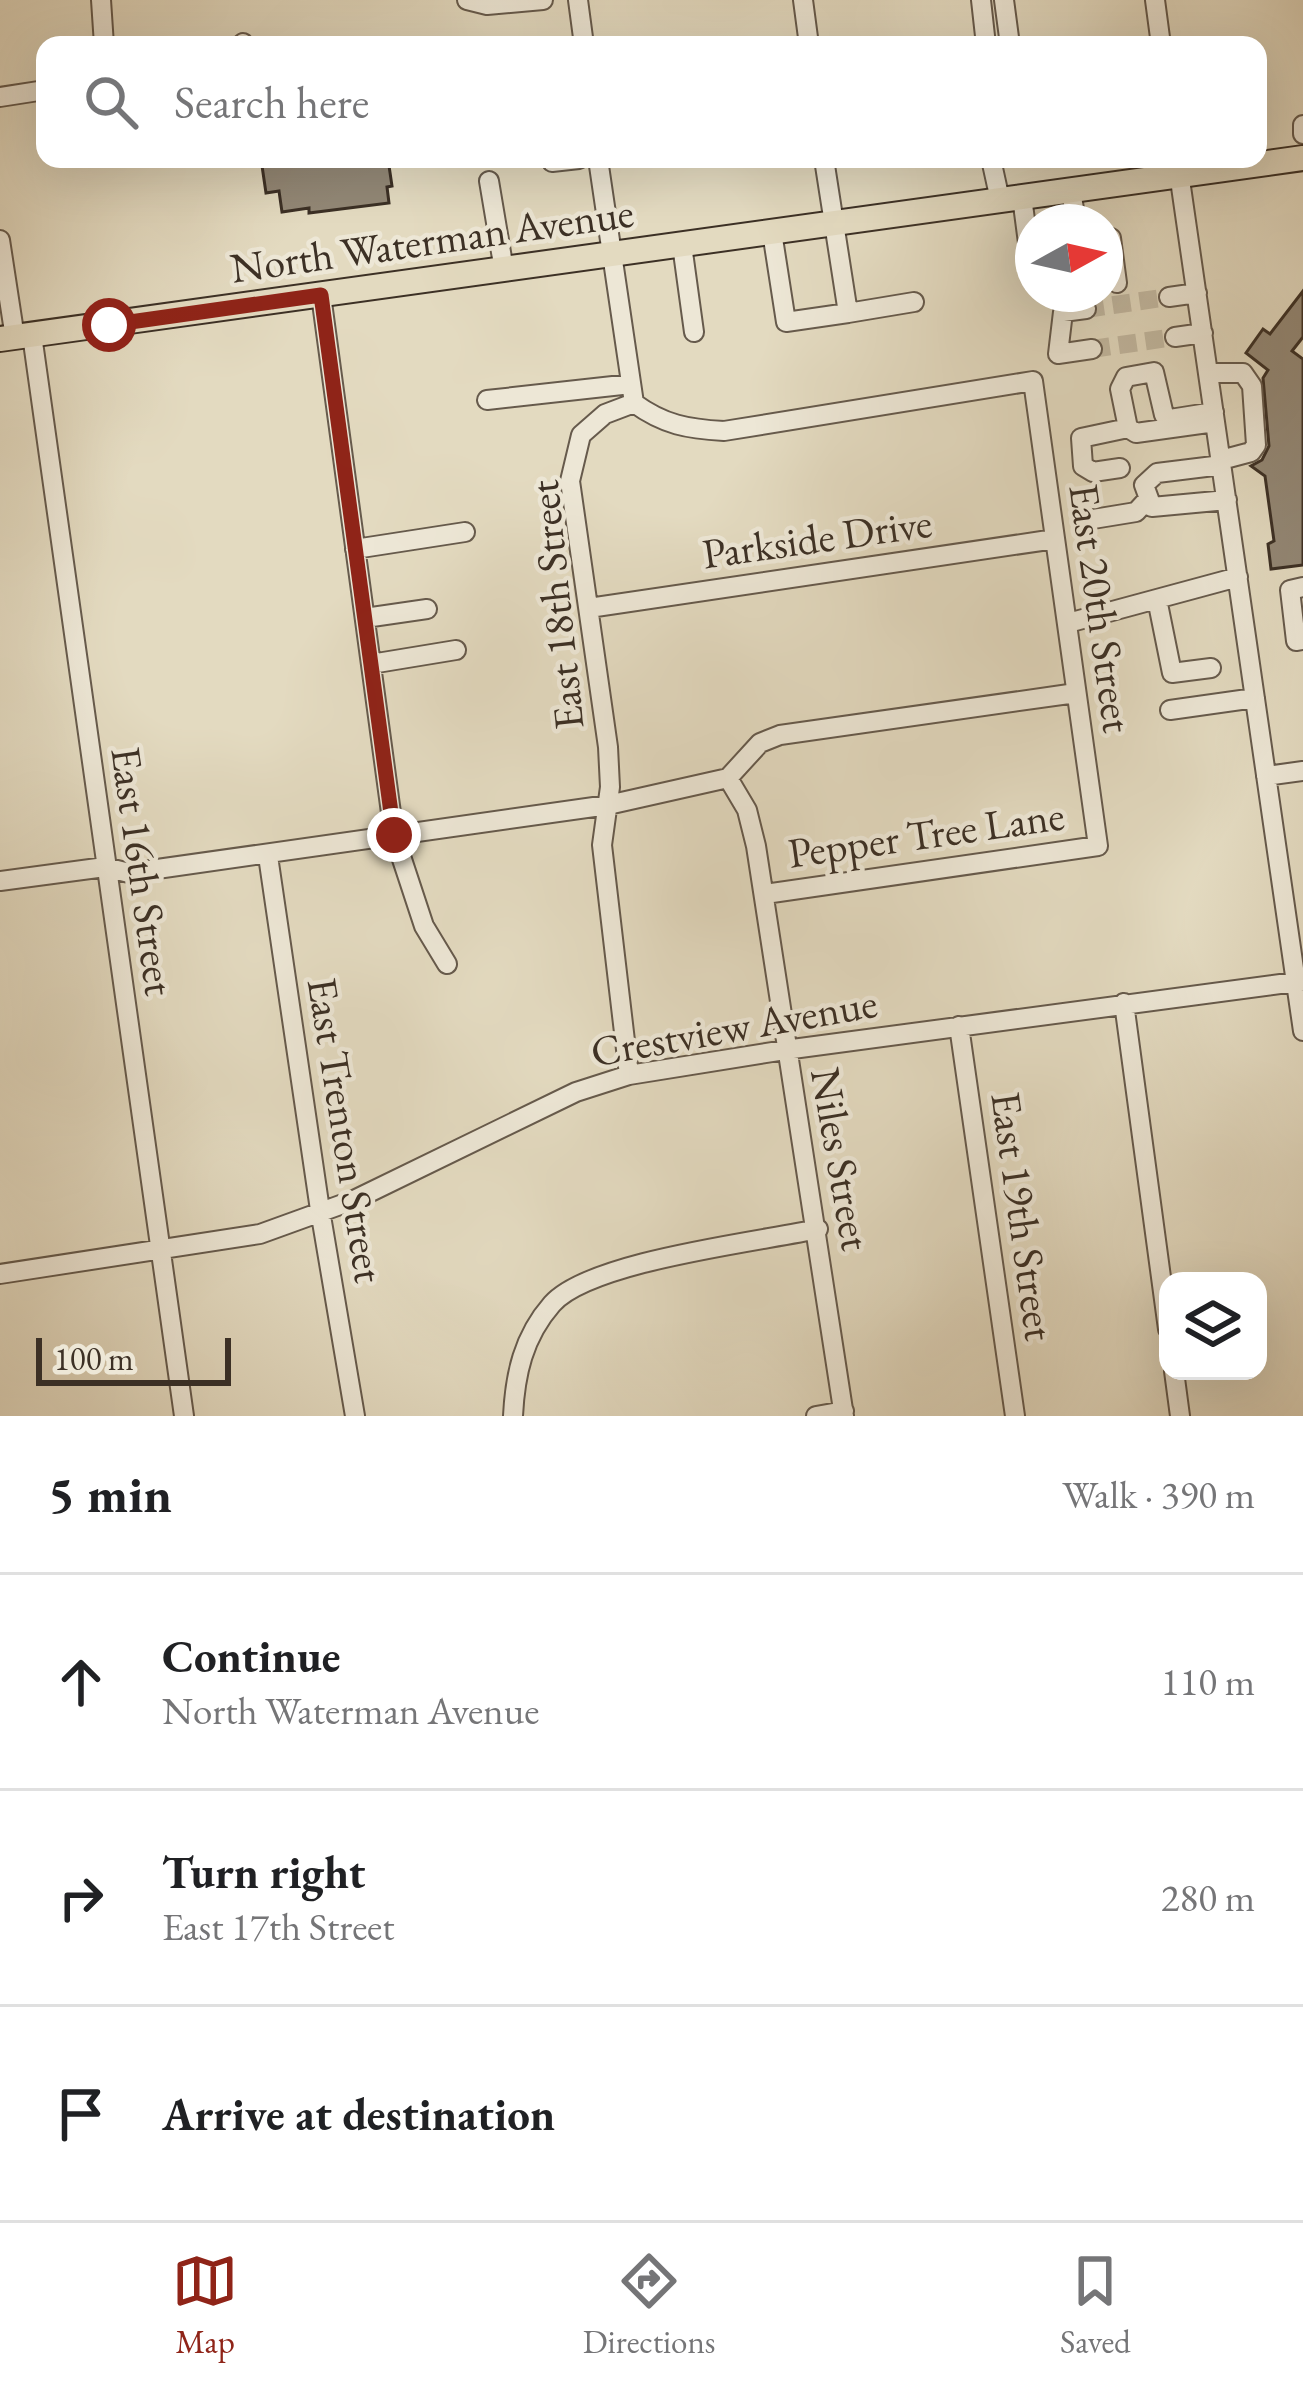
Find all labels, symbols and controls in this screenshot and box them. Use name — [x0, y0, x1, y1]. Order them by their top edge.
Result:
search box — [36, 36, 1267, 168]
icon: search — [78, 69, 144, 135]
text: Search here — [174, 73, 369, 131]
street label: North Waterman Avenue — [227, 184, 637, 296]
north arrow — [1015, 204, 1123, 312]
route start — [82, 298, 136, 352]
street label: East 18th Street — [516, 478, 596, 732]
street label: East 20th Street — [1056, 480, 1146, 736]
street label: Parkside Drive — [699, 495, 935, 581]
street label: East 16th Street — [98, 743, 188, 999]
street label: Pepper Tree Lane — [784, 787, 1068, 881]
route end — [367, 808, 421, 862]
street label: East Trenton Street — [295, 974, 397, 1286]
street label: Crestview Avenue — [587, 975, 881, 1079]
street label: Niles Street — [798, 1063, 884, 1255]
street label: East 19th Street — [978, 1088, 1068, 1344]
map controls — [1159, 1272, 1267, 1380]
button: layers — [1159, 1272, 1267, 1380]
scale bar — [36, 1332, 231, 1385]
text: 100 m — [54, 1337, 134, 1380]
text: 5 min — [48, 1461, 172, 1527]
text: Walk · 390 m — [1062, 1469, 1255, 1520]
text: Continue — [162, 1627, 340, 1685]
icon: ahead — [48, 1649, 114, 1715]
text: 110 m — [1161, 1656, 1255, 1707]
text: North Waterman Avenue — [162, 1685, 539, 1736]
text: Turn right — [162, 1843, 365, 1901]
icon: right — [48, 1865, 114, 1931]
text: 280 m — [1161, 1872, 1255, 1923]
text: East 17th Street — [162, 1901, 394, 1952]
icon: arrive — [48, 2081, 114, 2147]
text: Arrive at destination — [162, 2085, 555, 2143]
tab: Map — [172, 2248, 238, 2363]
tab: Directions — [583, 2248, 716, 2363]
tab: Saved — [1060, 2248, 1131, 2363]

